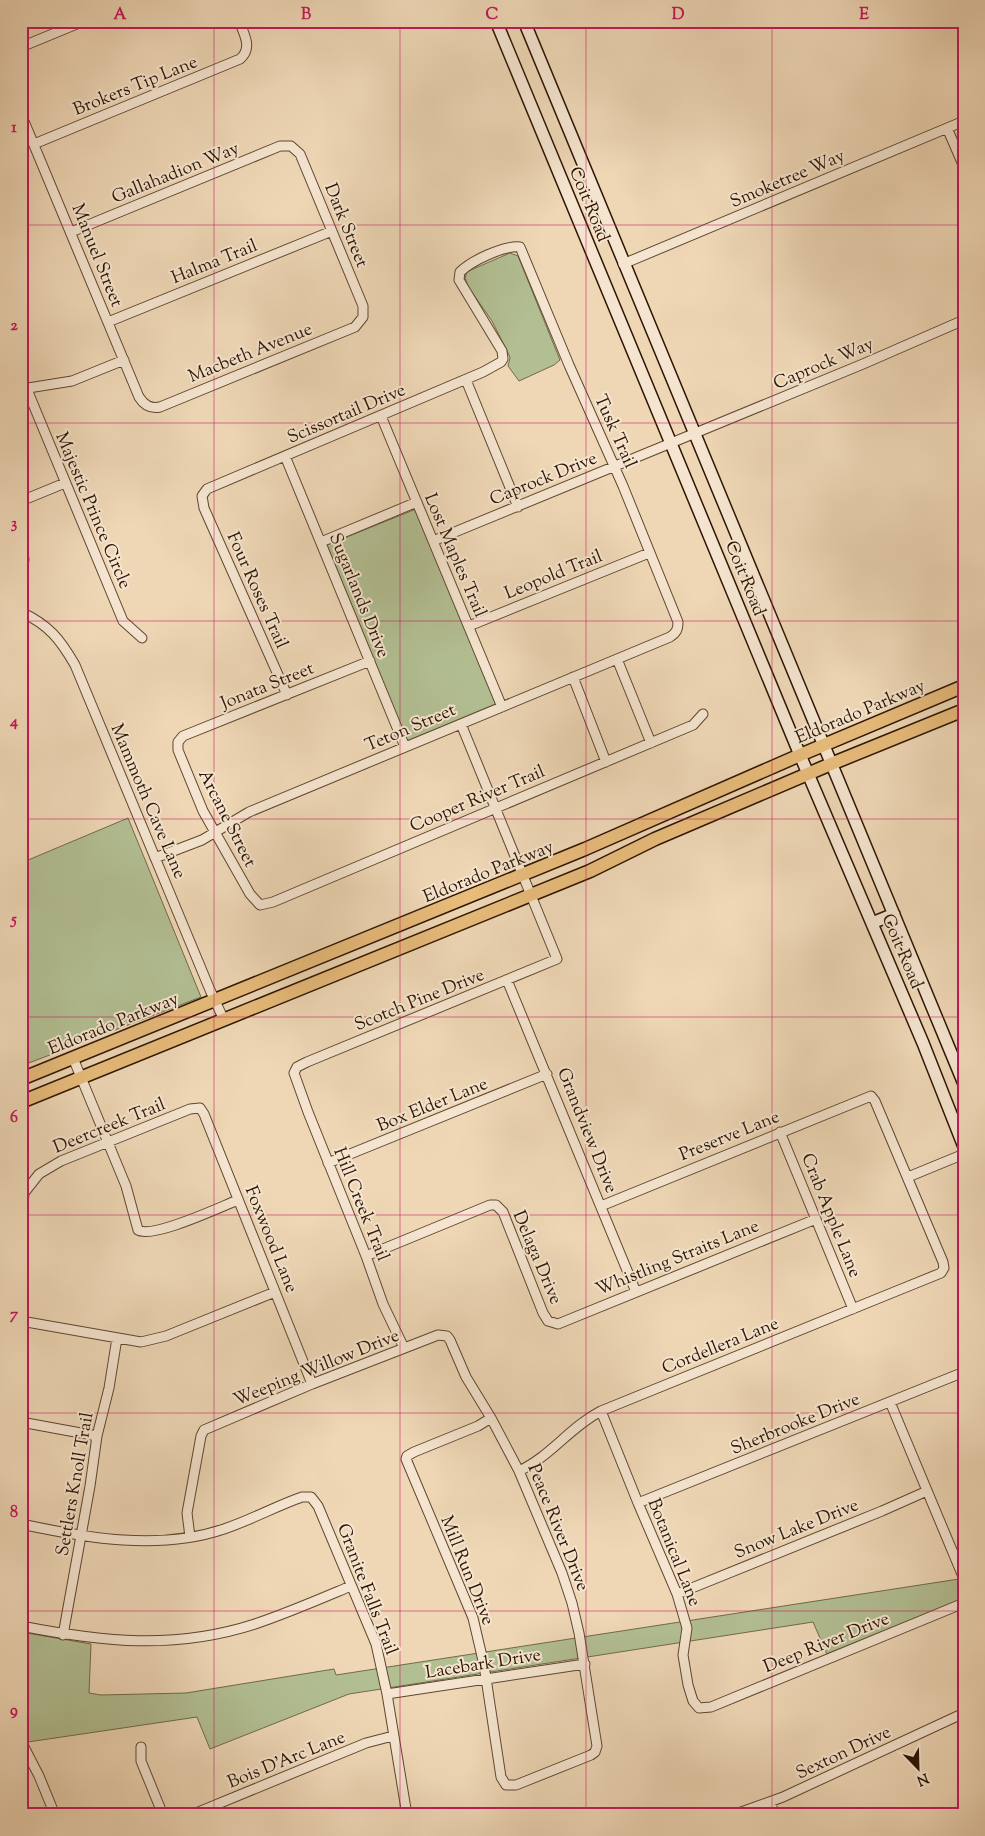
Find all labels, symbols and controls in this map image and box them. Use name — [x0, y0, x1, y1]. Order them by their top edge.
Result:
text: A — [114, 4, 127, 27]
text: B — [301, 4, 311, 27]
text: C — [486, 4, 499, 27]
text: D — [672, 4, 685, 27]
text: E — [859, 4, 869, 27]
street label: Brokers Tip Lane — [70, 50, 202, 124]
text: 1 — [11, 117, 17, 140]
street label: Gallahadion Way — [108, 136, 243, 211]
street label: Smoketree Way — [726, 144, 849, 216]
street label: Coit Road — [561, 163, 615, 246]
street label: Dark Street — [316, 180, 374, 272]
street label: Manuel Street — [64, 200, 129, 311]
street label: Halma Trail — [168, 234, 262, 292]
text: 2 — [10, 315, 18, 338]
street label: Macbeth Avenue — [185, 317, 317, 391]
street label: Caprock Way — [770, 332, 878, 398]
street label: Scissortail Drive — [284, 378, 410, 452]
street label: Tusk Trail — [586, 391, 642, 473]
street label: Majestic Prince Circle — [47, 428, 137, 593]
street label: Caprock Drive — [486, 446, 601, 513]
street label: Lost Maples Trail — [416, 490, 492, 622]
text: 3 — [11, 513, 18, 536]
street label: Four Roses Trail — [219, 528, 294, 653]
street label: Sugarlands Drive — [321, 529, 395, 662]
street label: Coit Road — [717, 537, 771, 620]
street label: Leopold Trail — [501, 544, 607, 607]
street label: Jonata Street — [216, 656, 318, 718]
street label: Eldorado Parkway — [792, 674, 930, 752]
street label: Teton Street — [361, 698, 460, 760]
text: 4 — [9, 711, 18, 734]
street label: Mammoth Cave Lane — [103, 720, 192, 883]
street label: Cooper River Trail — [406, 760, 549, 840]
street label: Arcane Street — [190, 766, 262, 872]
street label: Eldorado Parkway — [420, 835, 558, 911]
text: 5 — [9, 909, 17, 932]
street label: Coit Road — [874, 910, 929, 993]
street label: Scotch Pine Drive — [351, 963, 489, 1039]
street label: Eldorado Parkway — [45, 987, 183, 1063]
street label: Grandview Drive — [549, 1064, 623, 1197]
street label: Box Elder Lane — [373, 1072, 492, 1140]
street label: Deercreek Trail — [50, 1092, 170, 1161]
street label: Preserve Lane — [676, 1105, 784, 1169]
text: 6 — [10, 1107, 18, 1130]
street label: Hill Creek Trail — [325, 1144, 395, 1266]
street label: Crab Apple Lane — [793, 1150, 867, 1282]
street label: Foxwood Lane — [237, 1182, 303, 1297]
street label: Delaga Drive — [505, 1207, 568, 1309]
street label: Whistling Straits Lane — [592, 1214, 763, 1304]
text: 7 — [10, 1304, 19, 1327]
street label: Cordellera Lane — [658, 1312, 783, 1382]
street label: Weeping Willow Drive — [230, 1324, 404, 1414]
street label: Sherbrooke Drive — [727, 1387, 864, 1463]
street label: Settlers Knoll Trail — [51, 1410, 101, 1558]
street label: Peace River Drive — [520, 1460, 595, 1595]
street label: Snow Lake Drive — [731, 1493, 863, 1567]
street label: Botanical Lane — [640, 1495, 707, 1611]
text: 8 — [10, 1502, 18, 1525]
street label: Mill Run Drive — [432, 1512, 500, 1629]
street label: Granite Falls Trail — [329, 1520, 403, 1659]
street label: Deep River Drive — [760, 1607, 894, 1681]
street label: Lacebark Drive — [424, 1643, 543, 1687]
text: 9 — [10, 1700, 18, 1723]
street label: Sexton Drive — [792, 1720, 896, 1787]
street label: Bois D'Arc Lane — [224, 1725, 350, 1796]
north arrow — [892, 1744, 942, 1794]
text: N — [913, 1767, 931, 1790]

